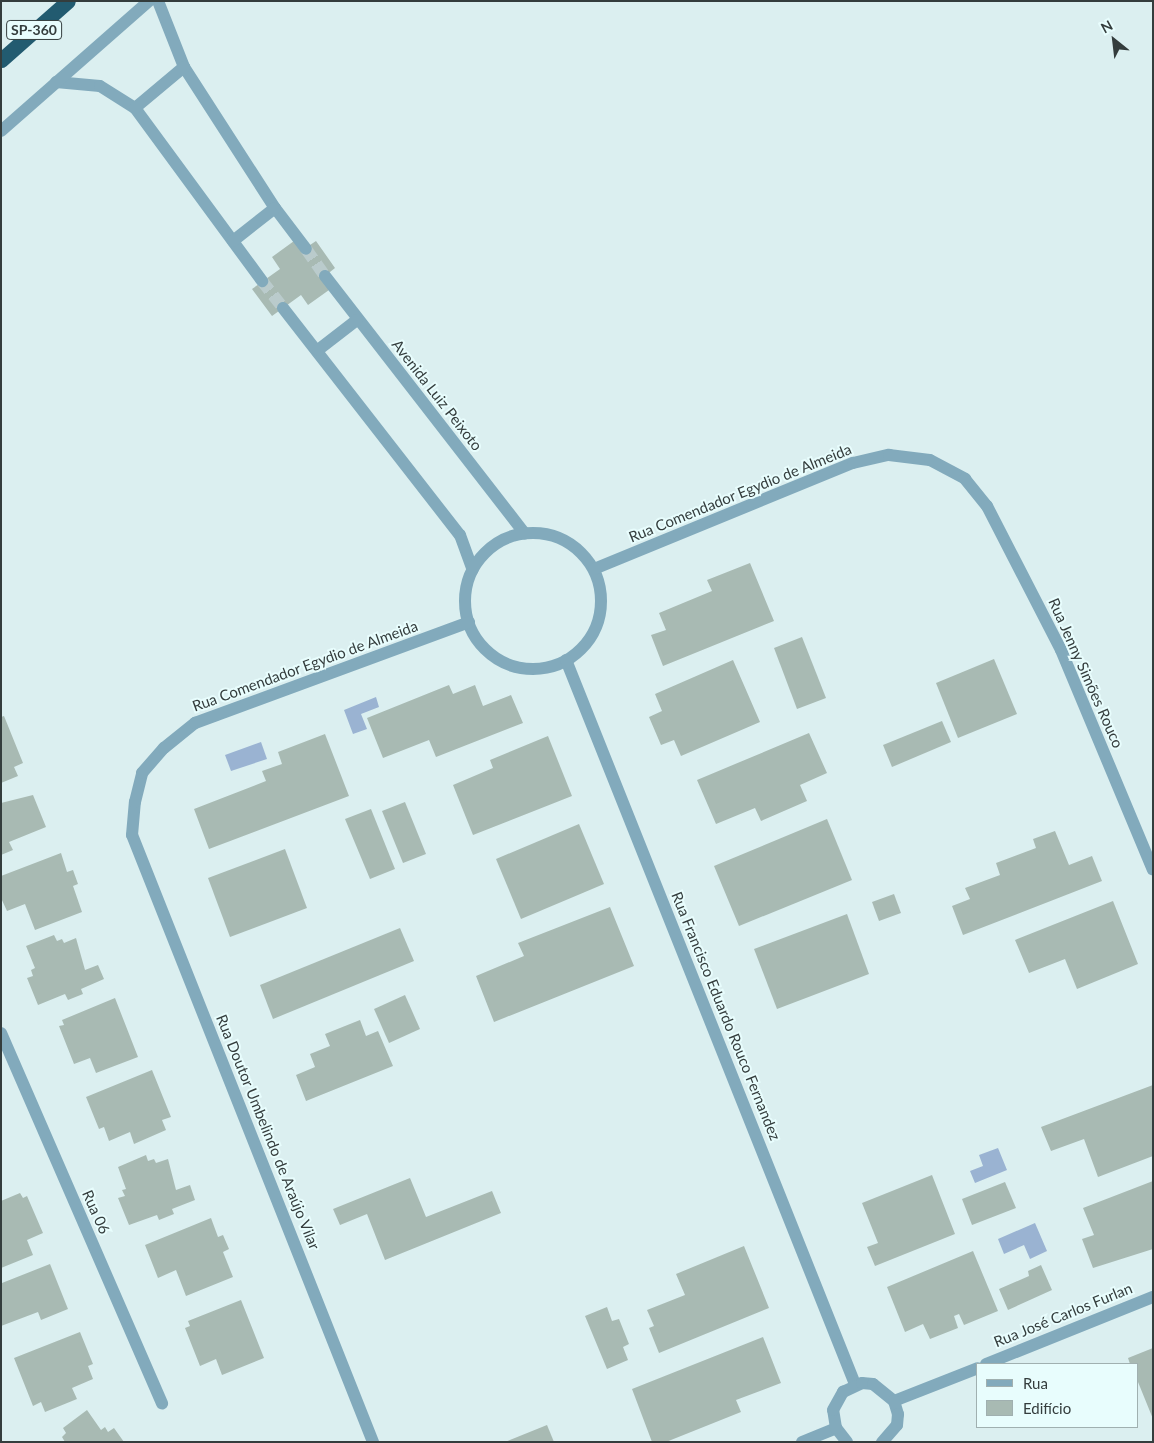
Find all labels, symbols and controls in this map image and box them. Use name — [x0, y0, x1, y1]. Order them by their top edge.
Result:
north arrow — [1089, 15, 1139, 65]
text: N — [1098, 16, 1115, 36]
road number: SP-360 — [5, 18, 63, 42]
street label: Avenida Luiz Peixoto — [388, 336, 486, 454]
street label: Rua Comendador Egydio de Almeida — [626, 440, 854, 546]
street label: Rua Jenny Simões Rouco — [1045, 595, 1127, 751]
street label: Rua Comendador Egydio de Almeida — [189, 617, 421, 715]
street label: Rua Francisco Eduardo Rouco Fernandez — [668, 889, 784, 1143]
street label: Rua Doutor Umbelindo de Araújo Vilar — [212, 1011, 324, 1253]
street label: Rua 06 — [78, 1187, 114, 1237]
street label: Rua José Carlos Furlan — [991, 1279, 1135, 1351]
legend — [976, 1363, 1139, 1428]
text: Rua — [1023, 1374, 1048, 1392]
text: Edifício — [1023, 1399, 1071, 1417]

